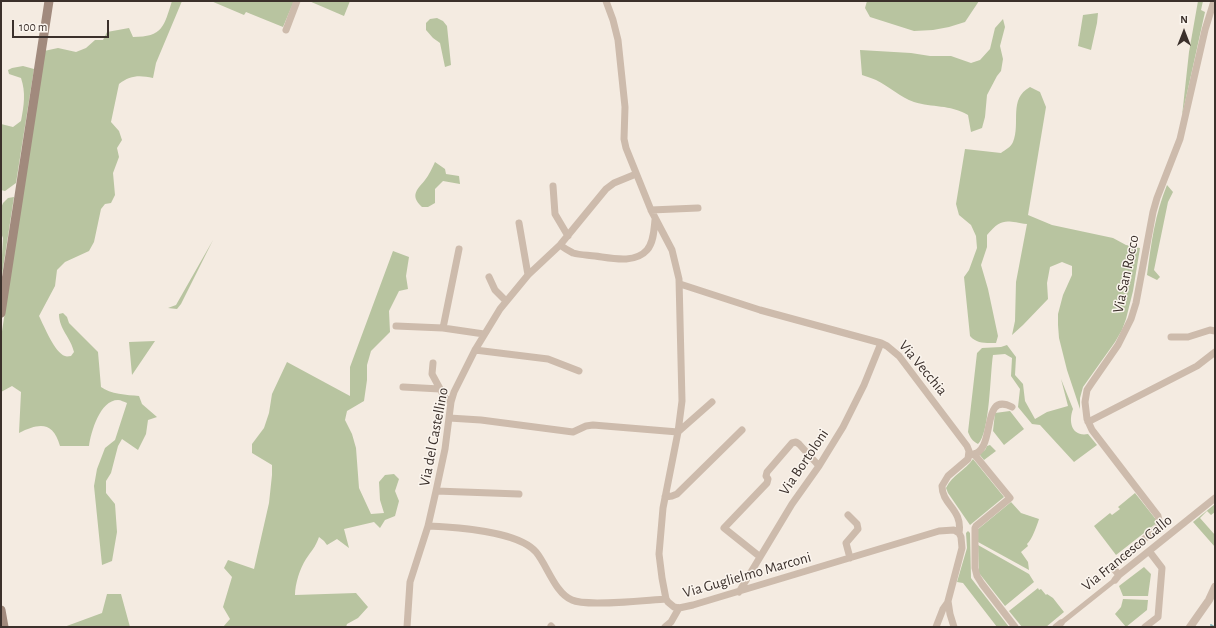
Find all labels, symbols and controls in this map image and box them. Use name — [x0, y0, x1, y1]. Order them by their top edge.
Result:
scale bar — [14, 12, 111, 38]
north arrow — [1164, 12, 1204, 52]
text: N — [1180, 14, 1188, 25]
text: 100 m — [19, 21, 47, 33]
street label: Via San Rocco — [1109, 233, 1143, 315]
street label: Via Vecchia — [895, 337, 951, 399]
street label: Via del Castellino — [416, 386, 452, 488]
street label: Via Bortoloni — [775, 426, 833, 498]
street label: Via Francesco Gallo — [1078, 511, 1176, 595]
street label: Via Guglielmo Marconi — [681, 548, 813, 602]

